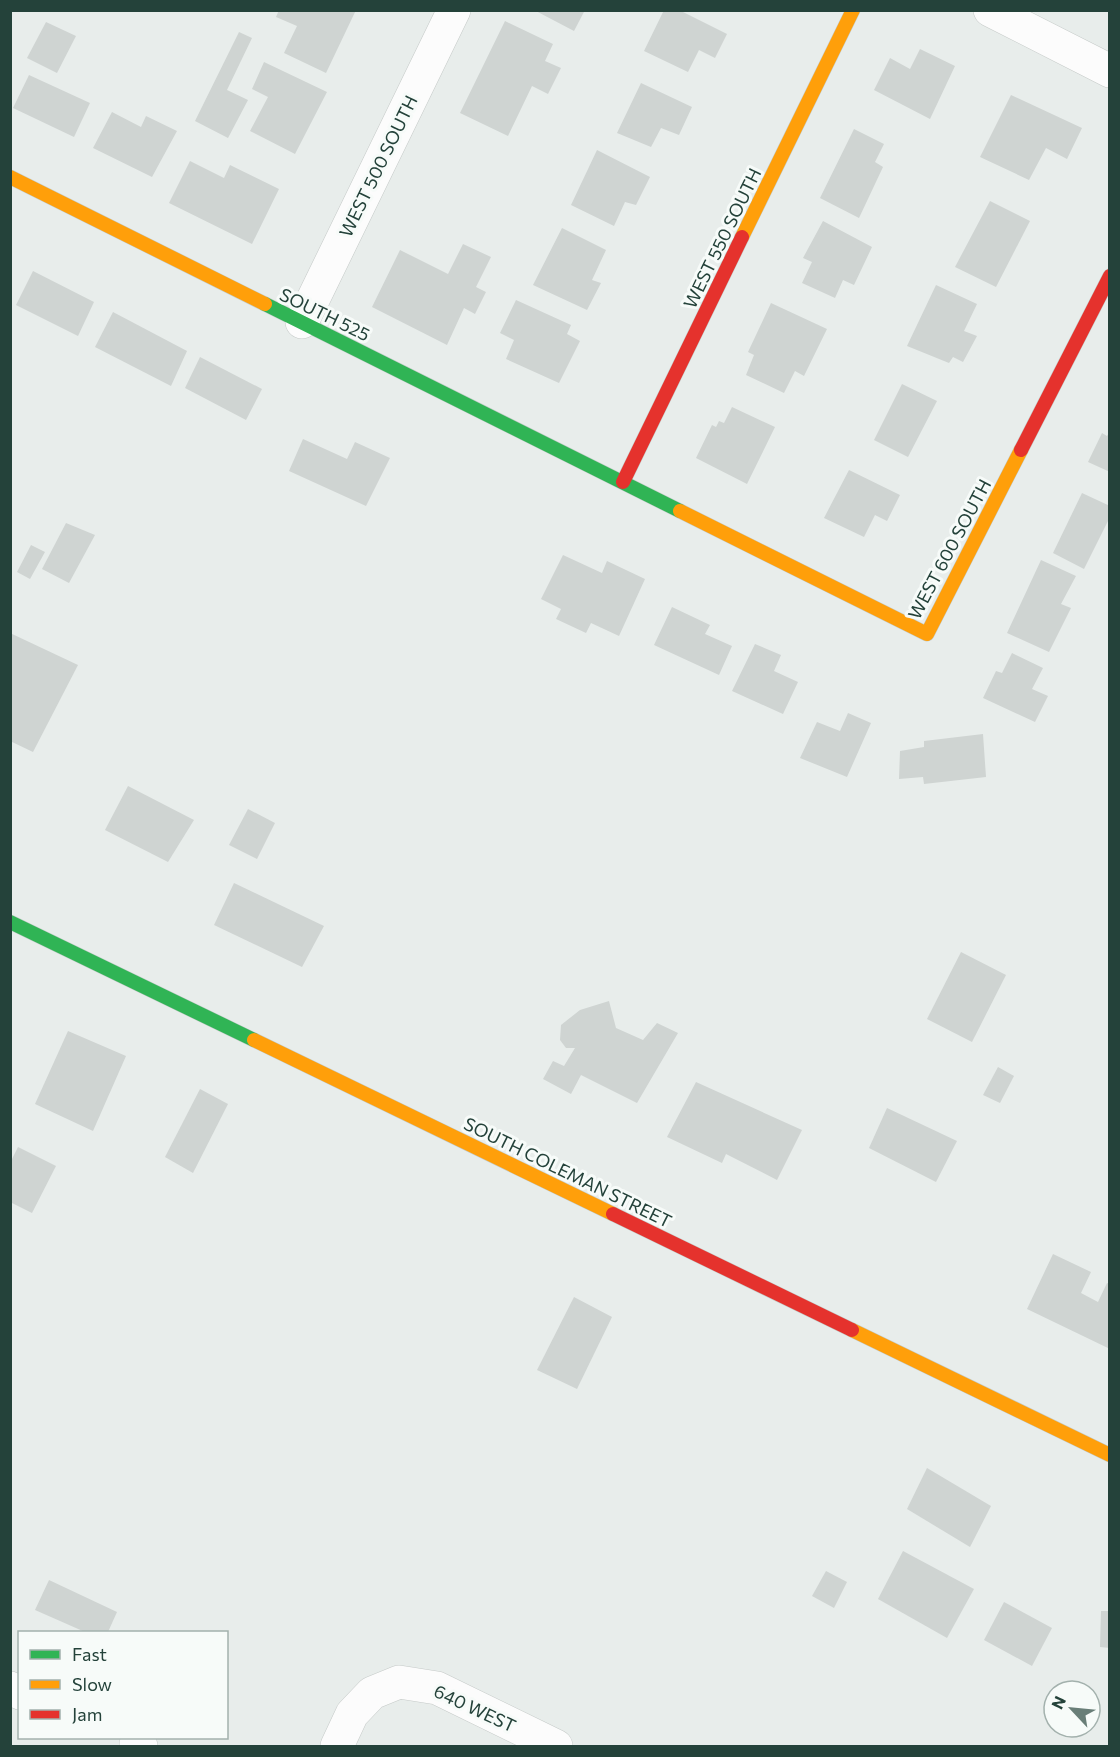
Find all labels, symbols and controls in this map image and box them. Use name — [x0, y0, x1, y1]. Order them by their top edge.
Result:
street label: WEST 500 SOUTH — [334, 91, 422, 241]
street label: WEST 550 SOUTH — [678, 164, 766, 312]
street label: SOUTH 525 — [276, 283, 374, 345]
street label: WEST 600 SOUTH — [903, 475, 995, 623]
street label: SOUTH COLEMAN STREET — [461, 1112, 675, 1232]
legend — [18, 1631, 228, 1739]
text: Fast — [72, 1643, 107, 1665]
text: Slow — [72, 1673, 112, 1695]
street label: 640 WEST — [431, 1679, 519, 1737]
north arrow — [1042, 1679, 1102, 1739]
text: N — [1047, 1693, 1069, 1712]
text: Jam — [72, 1703, 102, 1725]

